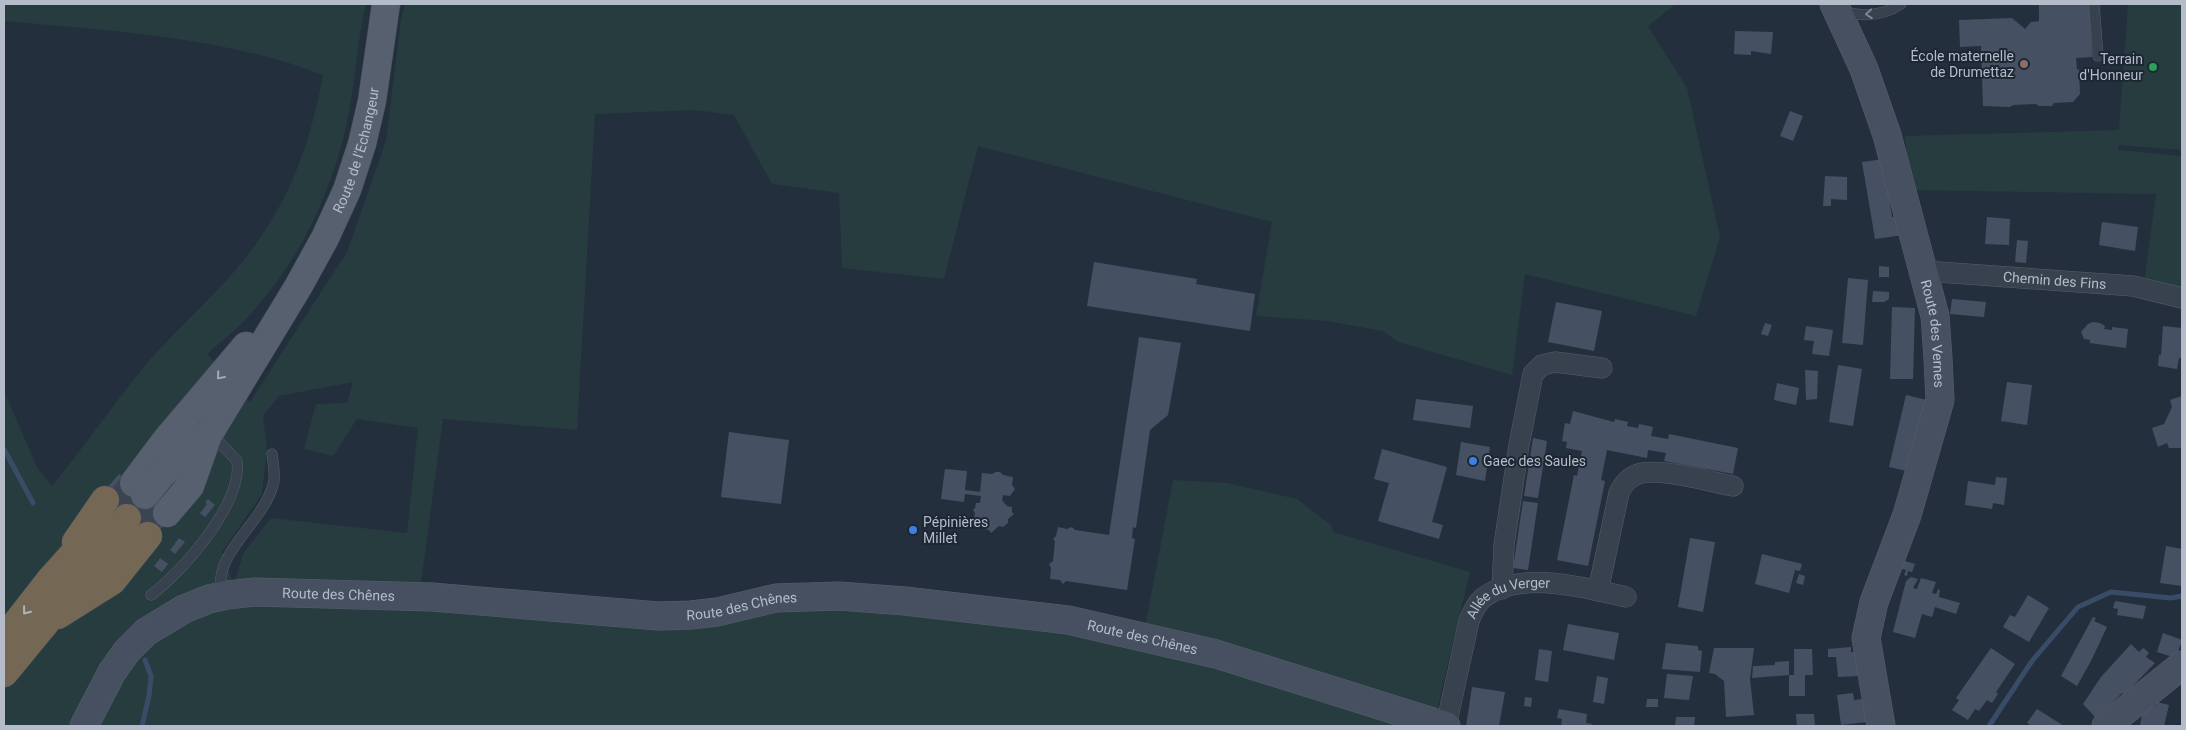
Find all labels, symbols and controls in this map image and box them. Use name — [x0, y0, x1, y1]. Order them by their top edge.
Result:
one-way arrow — [1865, 9, 1873, 20]
place label: École maternelle de Drumettaz — [1911, 47, 2014, 80]
place label: Terrain d'Honneur — [2079, 51, 2143, 83]
marker: École maternelle de Drumettaz — [2018, 58, 2030, 70]
marker: Terrain d'Honneur — [2147, 61, 2159, 73]
street label: Route de l'Echangeur — [330, 86, 382, 216]
street label: Chemin des Fins — [2003, 269, 2107, 292]
street label: Route des Vernes — [1918, 278, 1947, 388]
one-way arrow — [217, 371, 226, 380]
place label: Gaec des Saules — [1483, 453, 1586, 469]
marker: Gaec des Saules — [1467, 455, 1479, 467]
place label: Pépinières Millet — [923, 514, 988, 546]
marker: Pépinières Millet — [907, 524, 919, 536]
street label: Allée du Verger — [1463, 574, 1551, 621]
street label: Route des Chênes — [282, 585, 395, 604]
street label: Route des Chênes — [686, 589, 797, 623]
one-way arrow — [23, 605, 31, 614]
street label: Route des Chênes — [1086, 617, 1199, 658]

